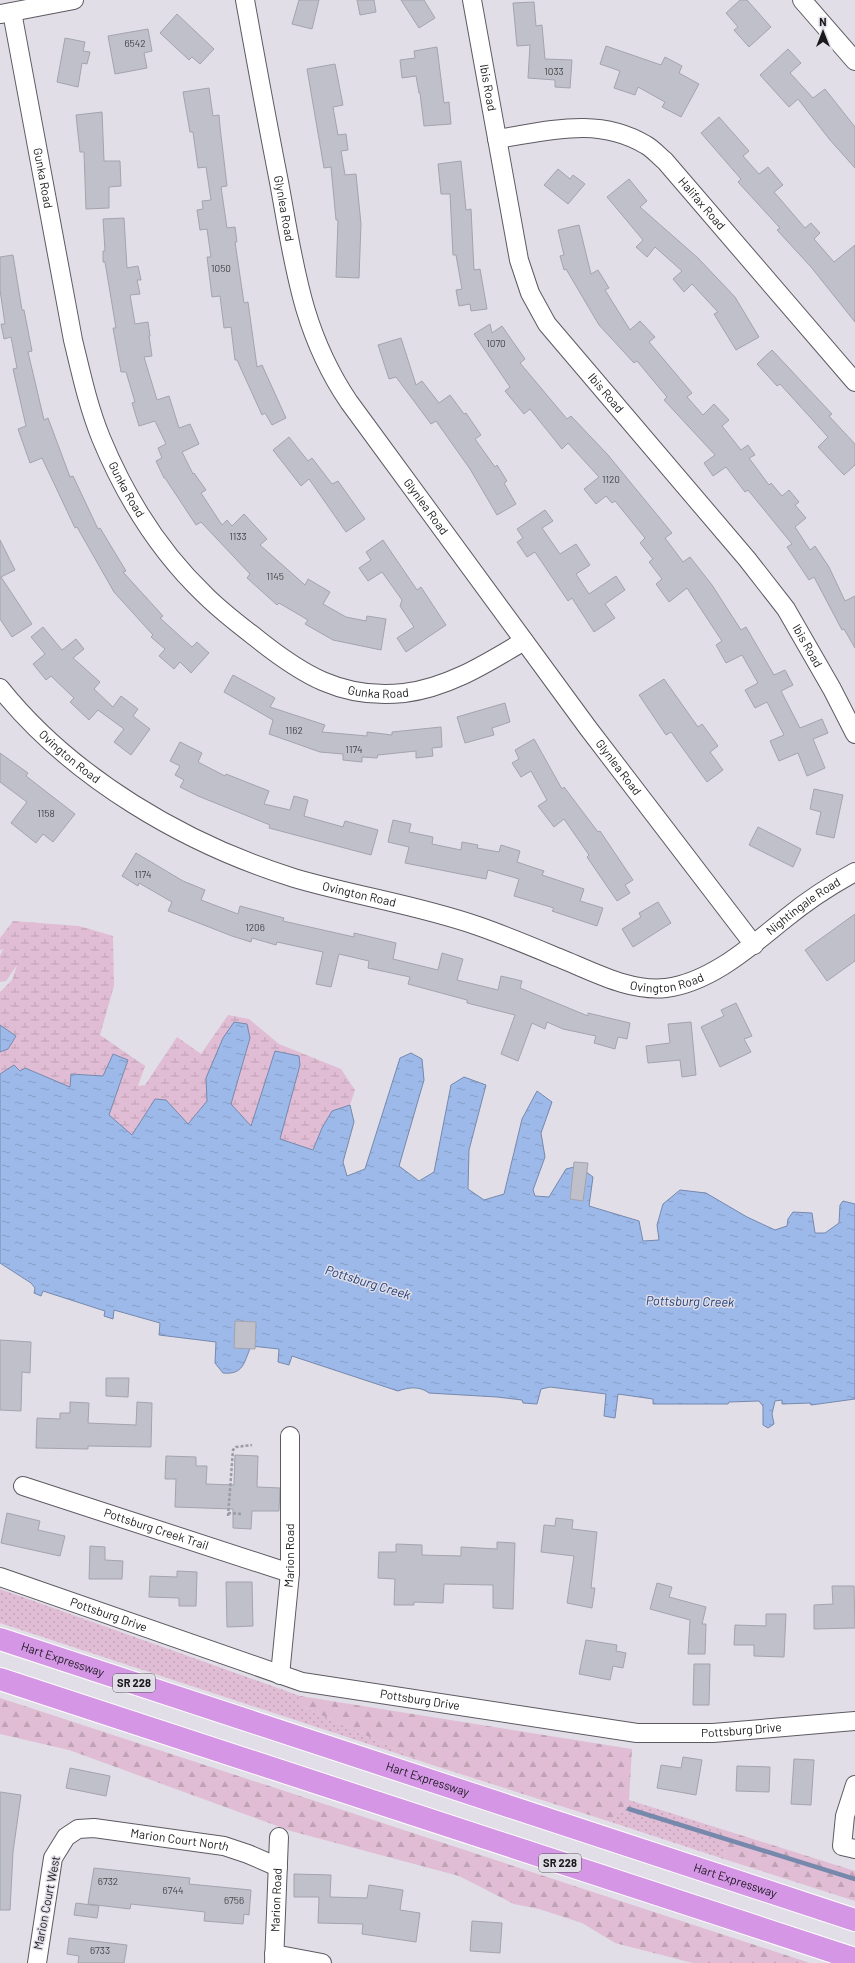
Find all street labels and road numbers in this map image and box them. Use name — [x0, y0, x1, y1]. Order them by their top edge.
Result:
street label: Ibis Road — [478, 63, 500, 112]
street label: Gunka Road — [31, 147, 56, 209]
street label: Glynlea Road — [272, 174, 297, 242]
street label: Halifax Road — [676, 174, 729, 232]
street label: Ibis Road — [586, 370, 627, 415]
street label: Gunka Road — [106, 459, 148, 519]
street label: Glynlea Road — [401, 475, 452, 537]
street label: Ibis Road — [790, 621, 826, 670]
street label: Gunka Road — [347, 682, 410, 700]
street label: Ovington Road — [37, 727, 103, 785]
street label: Glynlea Road — [593, 736, 645, 797]
street label: Nightingale Road — [763, 874, 842, 937]
street label: Ovington Road — [321, 878, 398, 909]
street label: Ovington Road — [629, 969, 706, 995]
street label: Pottsburg Creek Trail — [102, 1505, 211, 1552]
street label: Marion Road — [281, 1523, 296, 1588]
street label: Pottsburg Drive — [69, 1594, 149, 1634]
street label: Hart Expressway — [20, 1638, 107, 1679]
road number: SR 228 — [113, 1674, 155, 1692]
street label: Pottsburg Drive — [379, 1686, 461, 1712]
street label: Pottsburg Drive — [701, 1719, 782, 1739]
street label: Hart Expressway — [384, 1758, 472, 1799]
street label: Marion Court North — [130, 1825, 231, 1853]
road number: SR 228 — [539, 1854, 581, 1872]
street label: Marion Court West — [30, 1855, 62, 1951]
street label: Hart Expressway — [692, 1860, 779, 1900]
street label: Marion Road — [267, 1868, 284, 1932]

